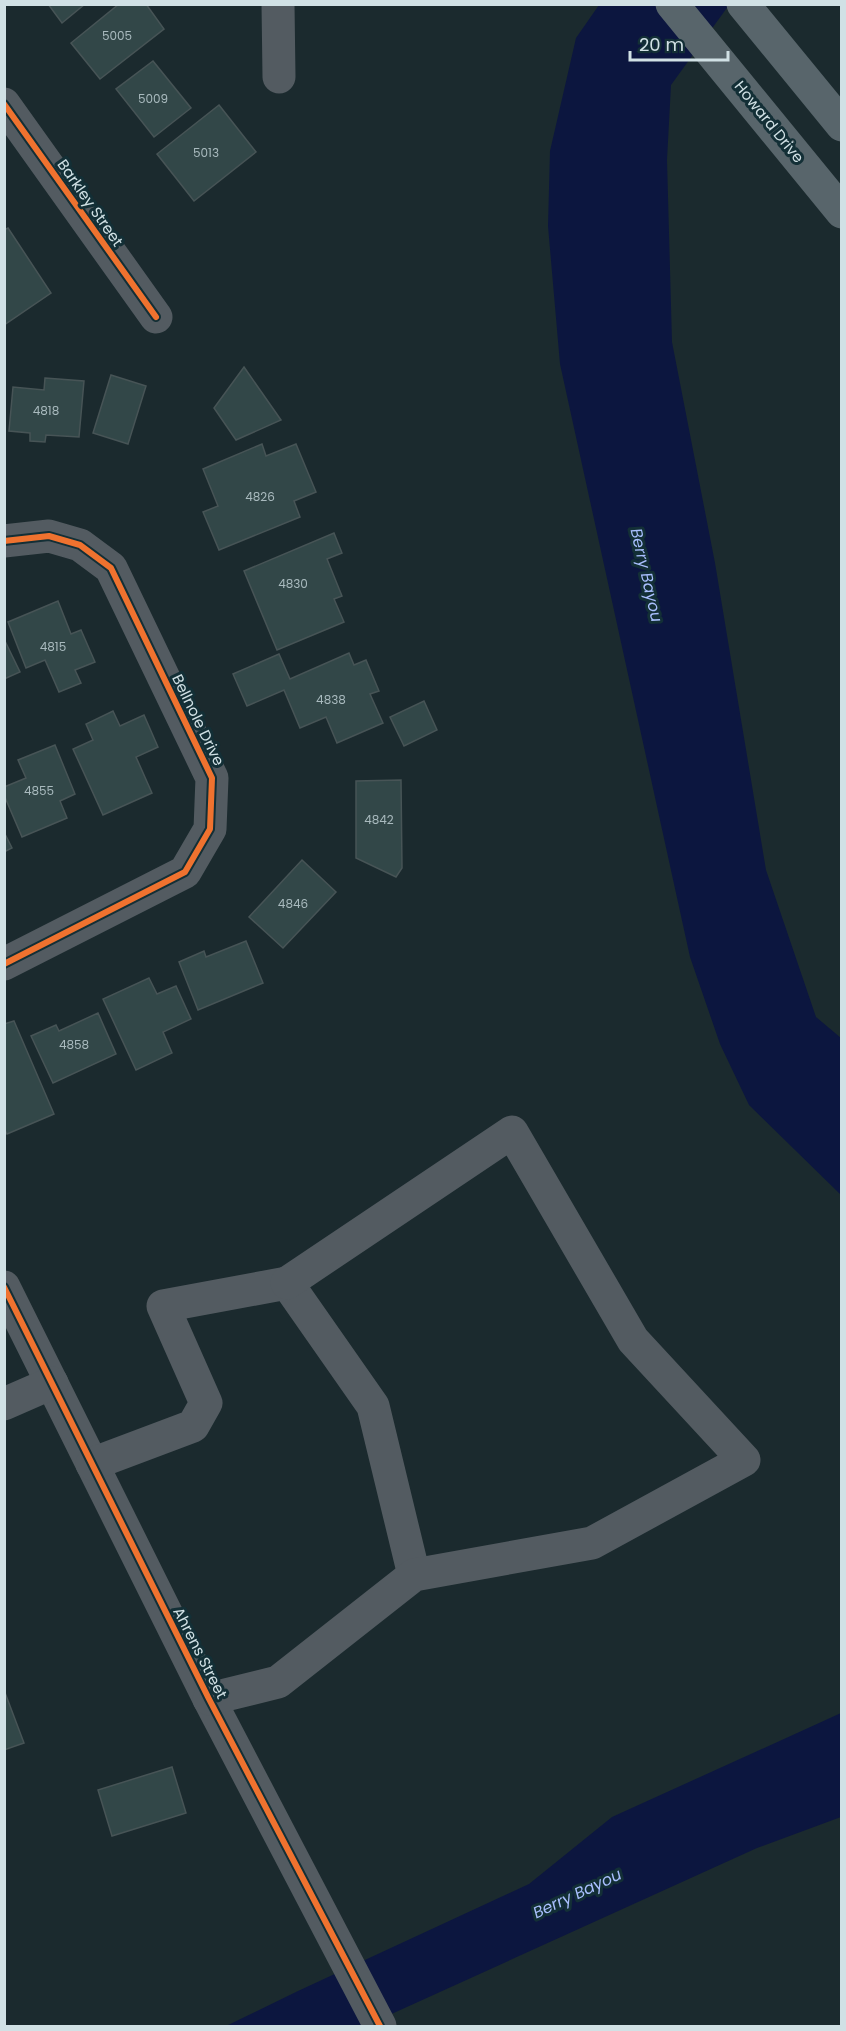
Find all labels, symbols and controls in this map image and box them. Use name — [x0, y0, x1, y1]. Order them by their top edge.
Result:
scale bar — [630, 24, 728, 62]
house number: 5005 — [102, 27, 132, 44]
text: 20 m — [639, 32, 684, 57]
street label: Howard Drive — [730, 76, 809, 167]
house number: 5009 — [138, 90, 168, 107]
house number: 5013 — [193, 144, 219, 161]
street label: Barkley Street — [53, 155, 128, 251]
house number: 4818 — [33, 402, 59, 419]
house number: 4826 — [245, 488, 275, 505]
water label: Berry Bayou — [625, 526, 668, 624]
house number: 4830 — [278, 575, 308, 592]
house number: 4815 — [40, 638, 66, 655]
street label: Bellnole Drive — [167, 670, 230, 769]
house number: 4838 — [316, 691, 346, 708]
house number: 4855 — [24, 782, 54, 799]
house number: 4842 — [364, 811, 394, 828]
house number: 4846 — [278, 895, 308, 912]
house number: 4858 — [59, 1036, 89, 1053]
street label: Ahrens Street — [168, 1603, 232, 1702]
water label: Berry Bayou — [529, 1863, 625, 1924]

